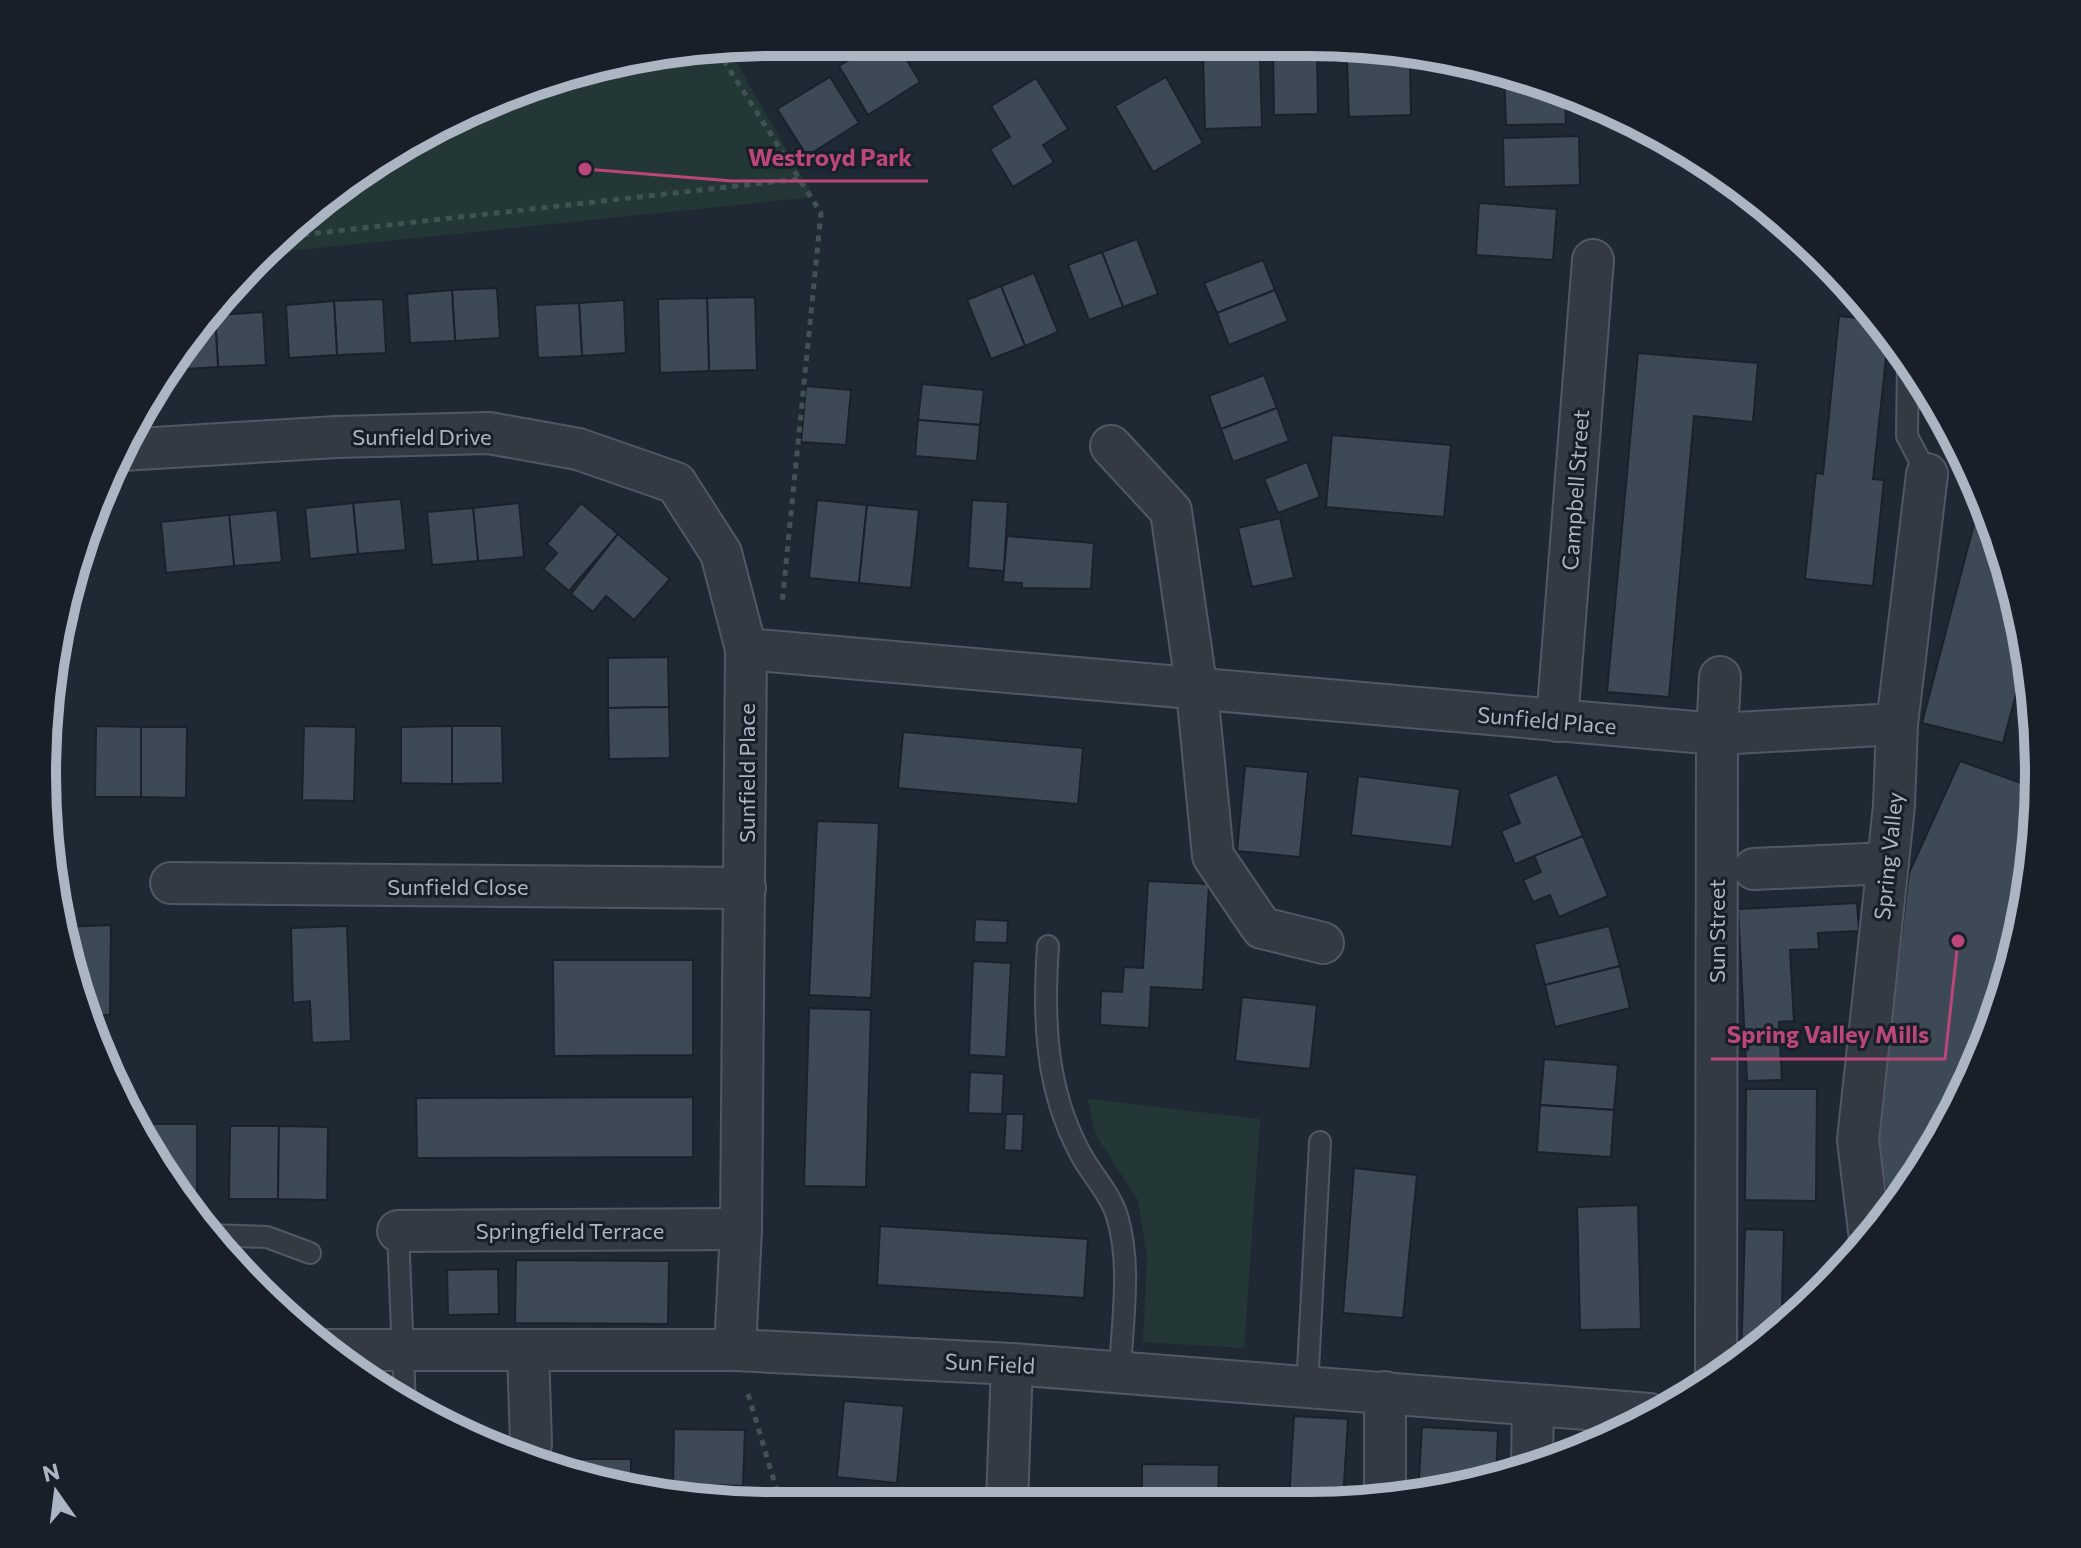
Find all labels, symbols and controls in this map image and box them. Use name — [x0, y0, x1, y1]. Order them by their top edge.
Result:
callout: Westroyd Park — [732, 133, 928, 181]
text: Westroyd Park — [748, 142, 912, 171]
street label: Campbell Street — [1556, 409, 1594, 571]
street label: Sunfield Drive — [352, 423, 492, 450]
street label: Sunfield Place — [1476, 700, 1618, 740]
street label: Sunfield Place — [733, 703, 760, 843]
street label: Spring Valley — [1868, 791, 1908, 921]
street label: Sunfield Close — [387, 873, 529, 900]
street label: Sun Street — [1703, 879, 1730, 983]
callout: Spring Valley Mills — [1711, 1011, 1945, 1059]
text: Spring Valley Mills — [1727, 1019, 1929, 1048]
street label: Springfield Terrace — [476, 1217, 664, 1244]
street label: Sun Field — [944, 1347, 1036, 1379]
north arrow — [16, 1452, 96, 1532]
text: N — [40, 1457, 62, 1487]

